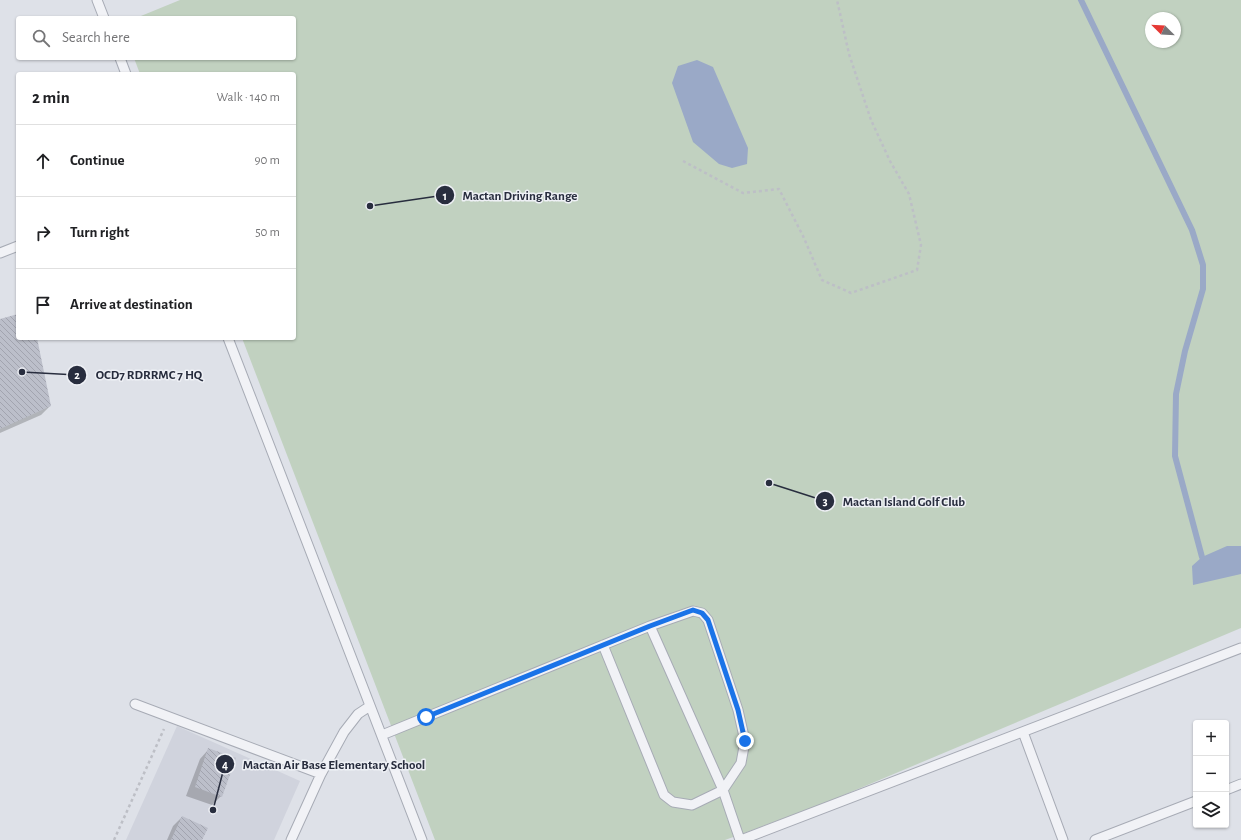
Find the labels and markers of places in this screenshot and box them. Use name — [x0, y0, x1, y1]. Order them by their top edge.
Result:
callout: Mactan Driving Range — [435, 183, 586, 208]
callout: OCD7 RDRRMC 7 HQ — [67, 362, 210, 387]
callout: Mactan Island Golf Club — [815, 489, 973, 514]
callout: Mactan Air Base Elementary School — [215, 752, 433, 777]

